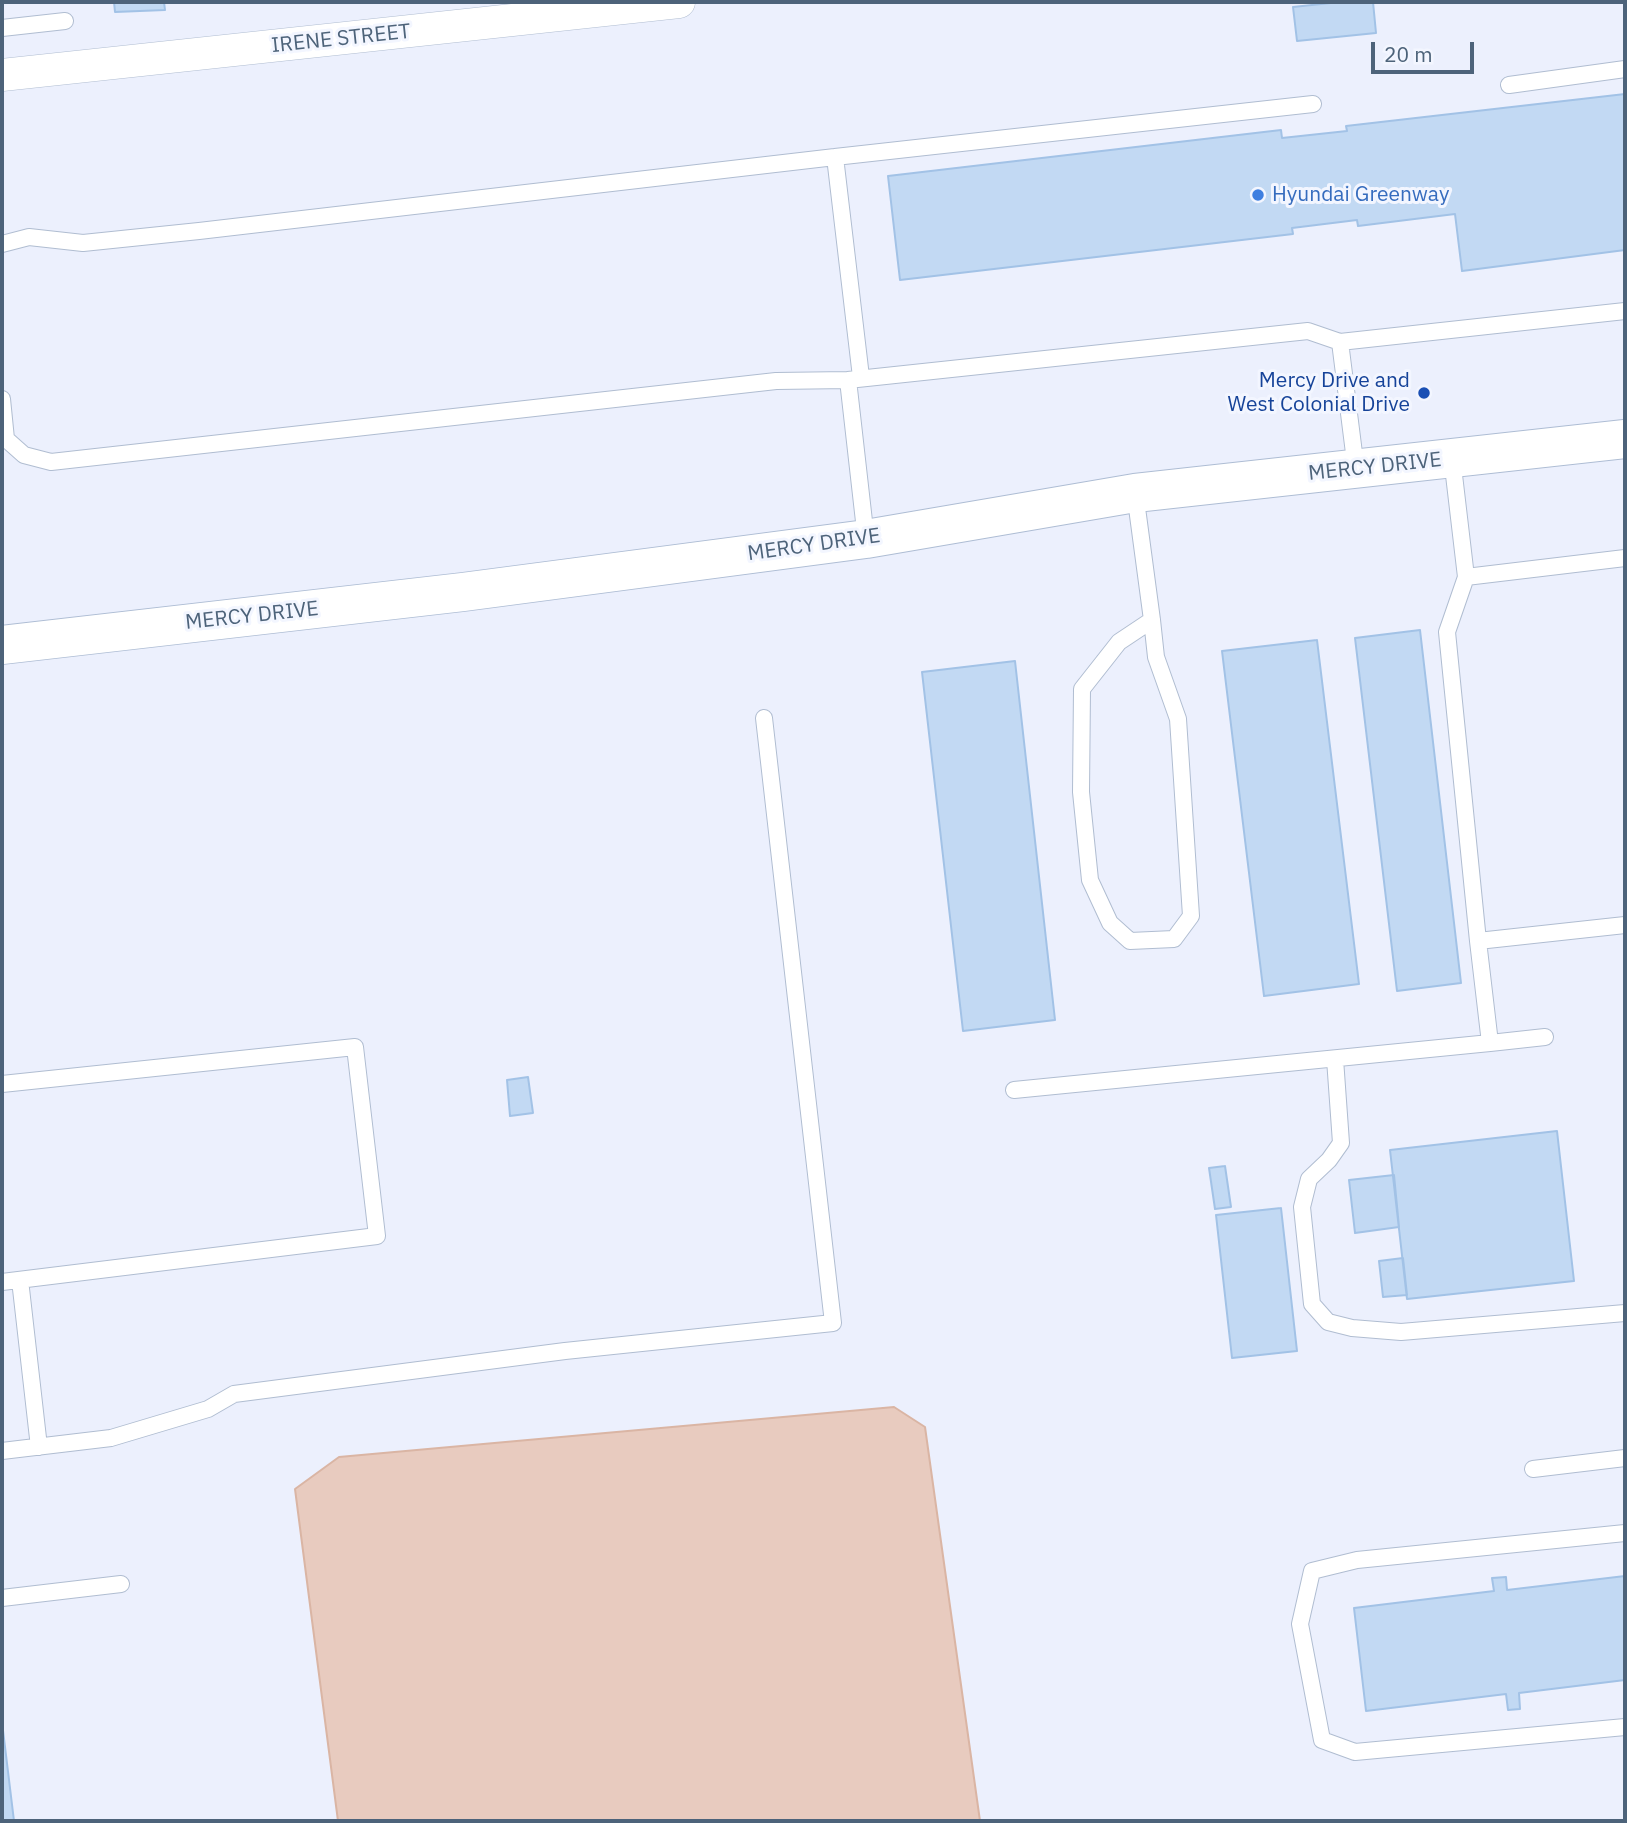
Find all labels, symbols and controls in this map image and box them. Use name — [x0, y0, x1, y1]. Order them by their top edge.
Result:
street label: IRENE STREET — [270, 19, 412, 59]
scale bar — [1375, 28, 1478, 72]
text: 20 m — [1384, 40, 1433, 68]
place label: Hyundai Greenway — [1272, 182, 1449, 208]
marker: Hyundai Greenway — [1250, 187, 1266, 203]
place label: Mercy Drive and West Colonial Drive — [1228, 368, 1410, 418]
marker: Mercy Drive and West Colonial Drive — [1416, 385, 1432, 401]
street label: MERCY DRIVE — [1307, 447, 1443, 487]
street label: MERCY DRIVE — [746, 523, 882, 567]
street label: MERCY DRIVE — [184, 596, 320, 636]

